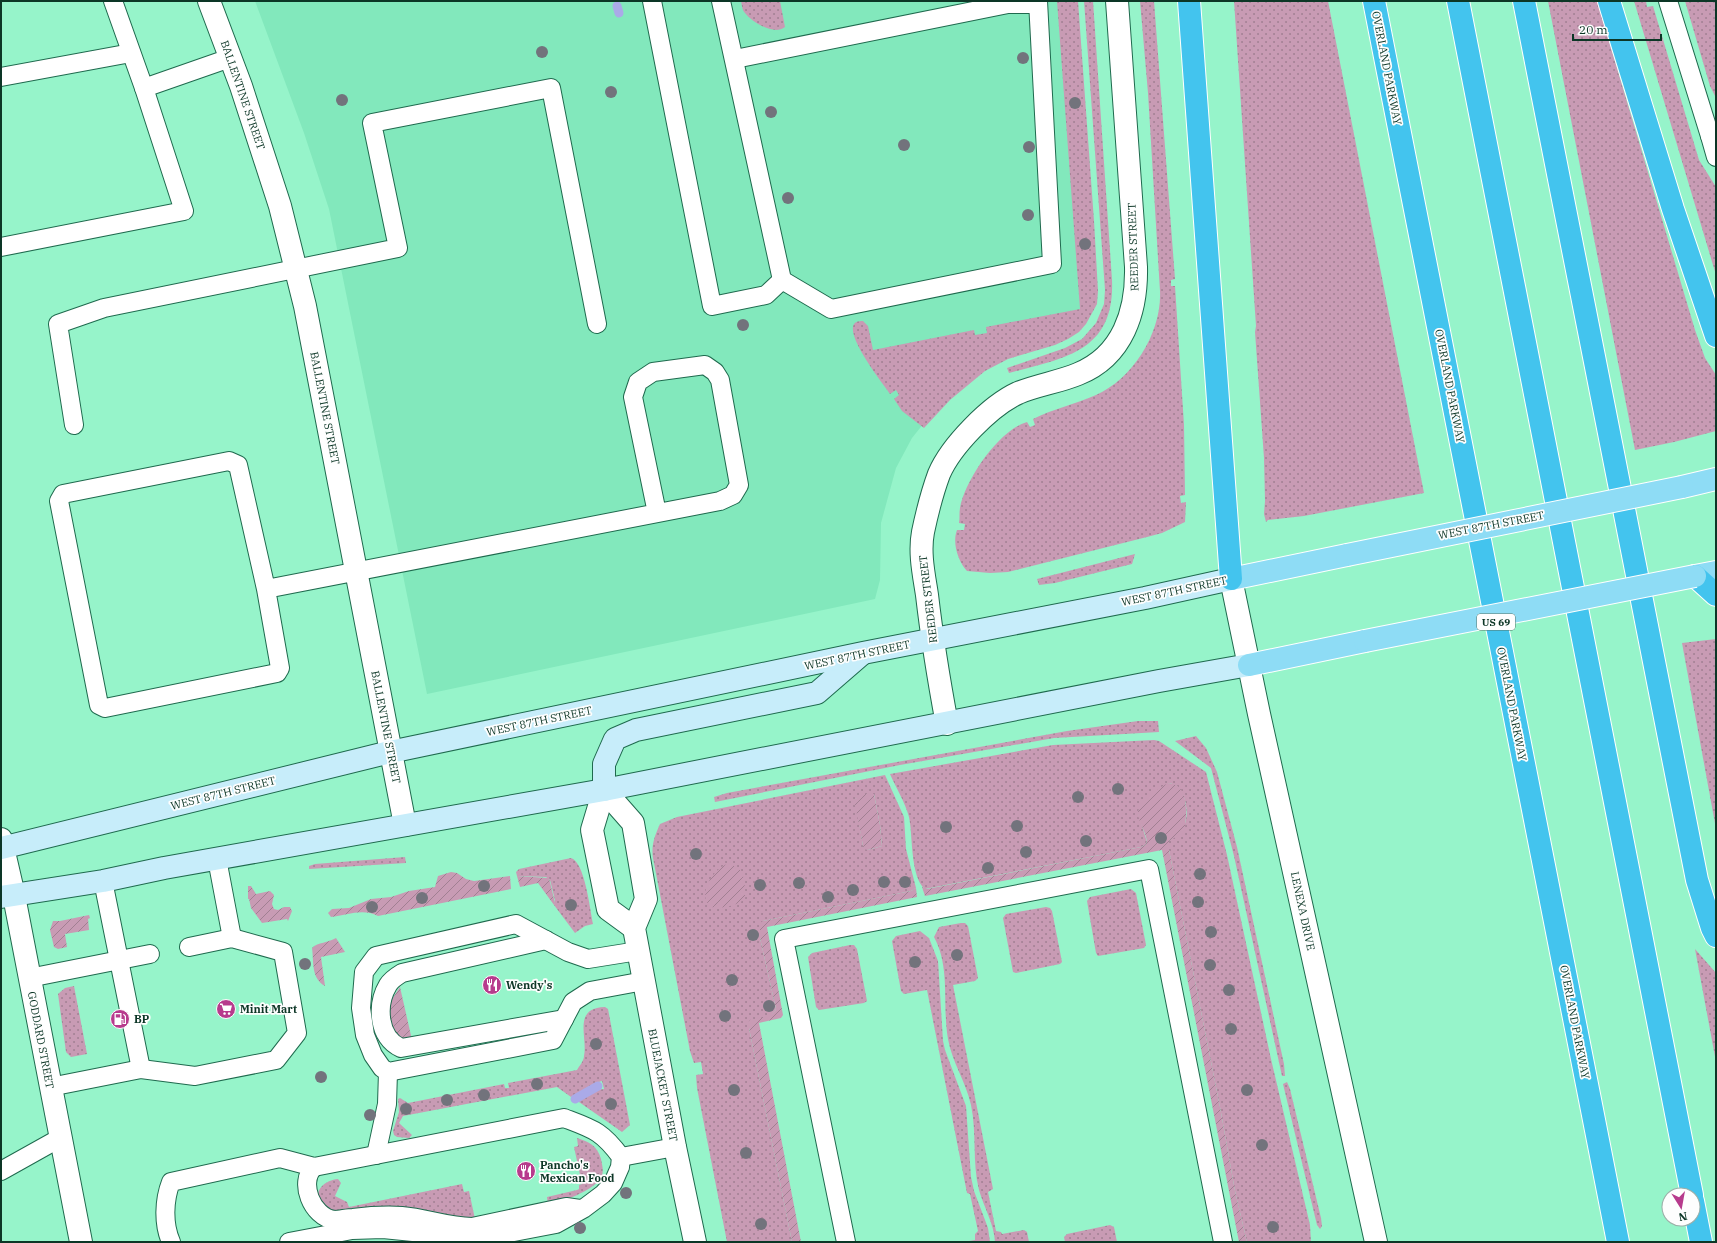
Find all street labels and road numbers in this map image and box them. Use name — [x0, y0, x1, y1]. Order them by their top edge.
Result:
street label: OVERLAND PARKWAY — [1369, 10, 1405, 126]
street label: BALLENTINE STREET — [218, 39, 268, 151]
street label: REEDER STREET — [1124, 203, 1142, 291]
street label: OVERLAND PARKWAY — [1432, 328, 1468, 444]
street label: BALLENTINE STREET — [307, 350, 343, 466]
street label: WEST 87TH STREET — [1437, 508, 1545, 542]
street label: REEDER STREET — [916, 554, 940, 644]
street label: WEST 87TH STREET — [1120, 573, 1228, 609]
road number: US 69 — [1477, 614, 1515, 630]
street label: WEST 87TH STREET — [803, 637, 911, 673]
street label: OVERLAND PARKWAY — [1494, 646, 1530, 762]
street label: BALLENTINE STREET — [368, 669, 404, 785]
street label: WEST 87TH STREET — [485, 703, 593, 739]
street label: WEST 87TH STREET — [169, 773, 277, 813]
street label: LENEXA DRIVE — [1288, 870, 1318, 952]
street label: OVERLAND PARKWAY — [1557, 964, 1593, 1080]
street label: GODDARD STREET — [25, 990, 57, 1090]
street label: BLUEJACKET STREET — [645, 1027, 681, 1143]

